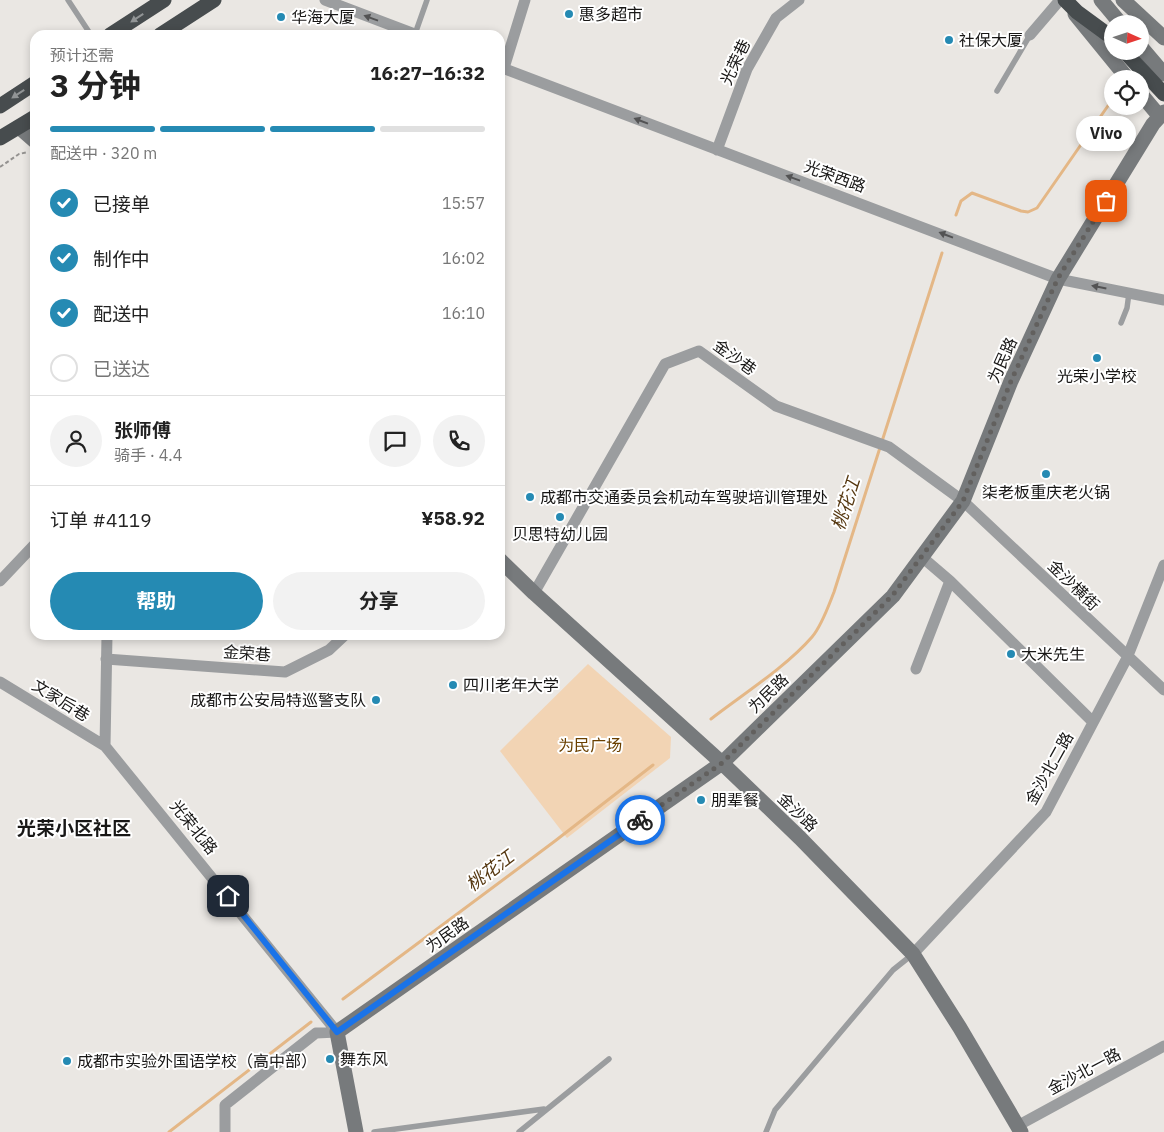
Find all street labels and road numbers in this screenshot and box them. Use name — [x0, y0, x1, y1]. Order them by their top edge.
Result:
street label: 光荣巷 — [716, 36, 754, 88]
street label: 光荣西路 — [802, 156, 868, 196]
street label: 为民路 — [983, 334, 1021, 386]
street label: 金沙巷 — [710, 335, 760, 379]
street label: 金沙横街 — [1044, 556, 1104, 614]
street label: 金荣巷 — [222, 641, 272, 665]
street label: 为民路 — [744, 669, 792, 717]
street label: 文家后巷 — [29, 675, 93, 725]
street label: 金沙北二路 — [1021, 728, 1077, 808]
street label: 金沙路 — [774, 788, 822, 836]
street label: 光荣北路 — [166, 796, 222, 858]
street label: 为民路 — [422, 912, 472, 956]
street label: 金沙北一路 — [1044, 1043, 1124, 1099]

